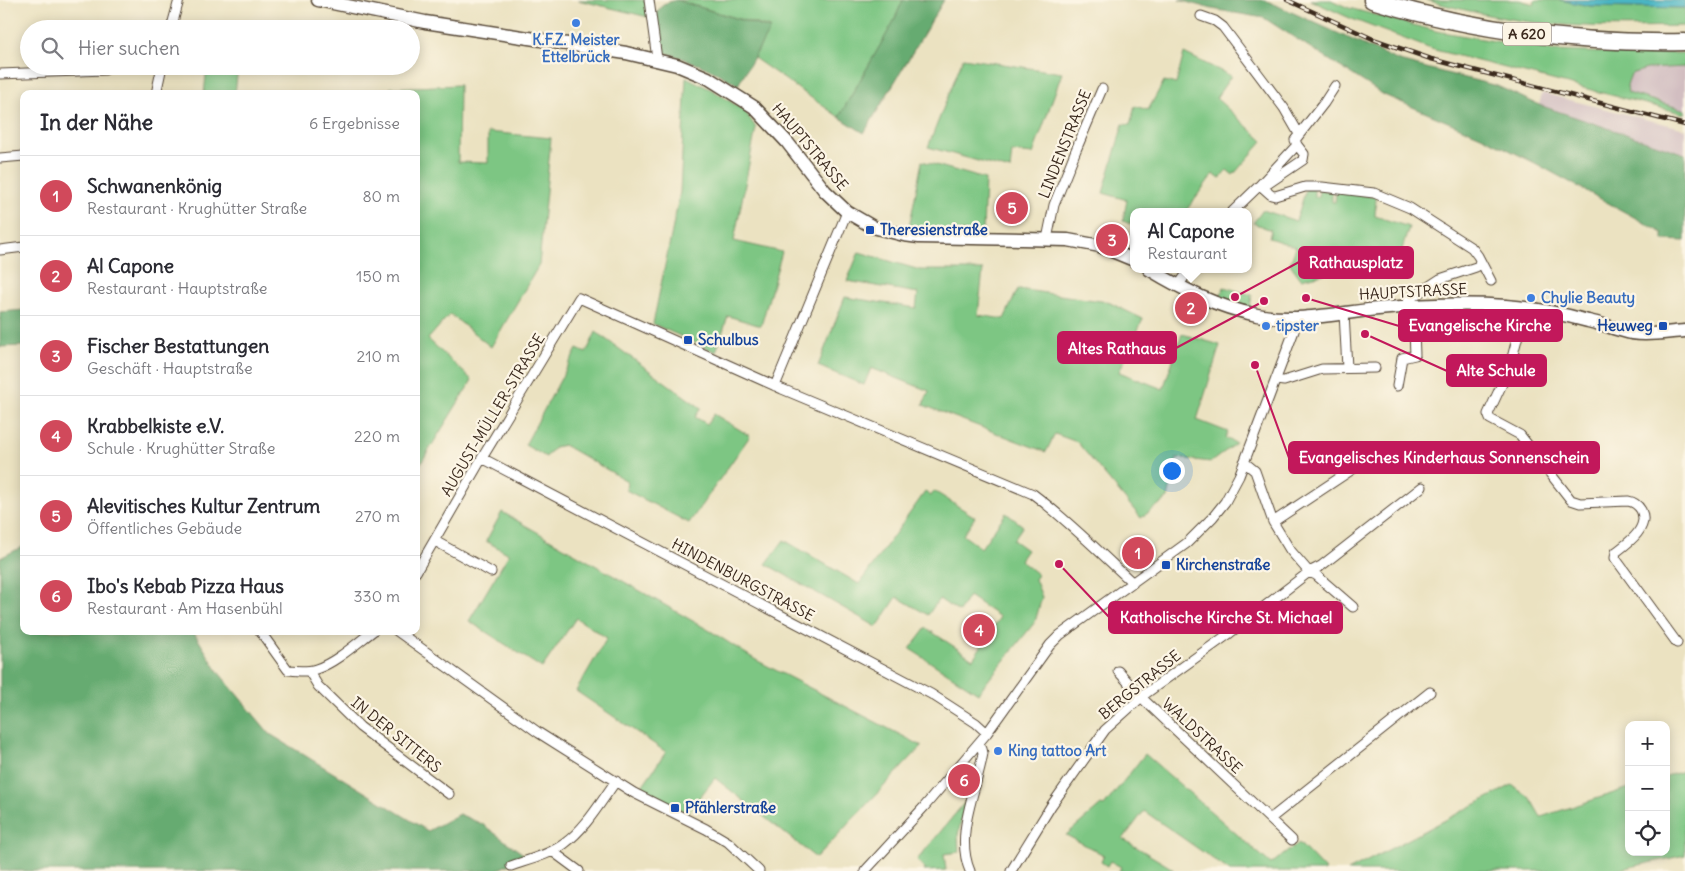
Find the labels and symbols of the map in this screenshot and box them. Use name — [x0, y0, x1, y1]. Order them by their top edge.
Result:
marker: K.F.Z. Meister Ettelbrück — [570, 17, 582, 29]
road number: A 620 — [1503, 22, 1551, 46]
place label: K.F.Z. Meister Ettelbrück — [532, 30, 621, 66]
street label: LINDENSTRASSE — [1034, 86, 1095, 201]
street label: HAUPTSTRASSE — [768, 99, 853, 194]
pin: 5 — [996, 189, 1028, 227]
place label: Theresienstraße — [880, 220, 988, 239]
pin: 3 — [1096, 221, 1128, 259]
marker: Theresienstraße — [864, 224, 876, 236]
callout: Rathausplatz — [1299, 247, 1413, 278]
text: Rathausplatz — [1309, 252, 1404, 273]
street label: HAUPTSTRASSE — [1358, 279, 1468, 304]
place label: Chylie Beauty — [1541, 288, 1635, 308]
pin: 2 — [1175, 289, 1207, 327]
marker: Chylie Beauty — [1525, 292, 1537, 304]
callout: Evangelische Kirche — [1399, 310, 1562, 341]
text: Evangelische Kirche — [1409, 315, 1552, 336]
place label: tipster — [1276, 316, 1320, 336]
place label: Heuweg — [1597, 316, 1653, 336]
marker: tipster — [1260, 320, 1272, 332]
marker: Heuweg — [1657, 320, 1669, 332]
street label: AUGUST-MÜLLER-STRASSE — [436, 330, 549, 500]
place label: Schulbus — [698, 330, 759, 349]
callout: Altes Rathaus — [1058, 332, 1176, 363]
marker: Schulbus — [682, 334, 694, 346]
text: Altes Rathaus — [1068, 338, 1166, 358]
callout: Alte Schule — [1447, 355, 1546, 386]
text: Alte Schule — [1456, 360, 1536, 380]
callout: Evangelisches Kinderhaus Sonnenschein — [1289, 442, 1599, 473]
text: Evangelisches Kinderhaus Sonnenschein — [1299, 447, 1589, 468]
your location — [1159, 458, 1185, 484]
street label: HINDENBURGSTRASSE — [669, 534, 818, 625]
pin: 1 — [1122, 534, 1154, 572]
place label: Kirchenstraße — [1176, 555, 1270, 574]
marker: Kirchenstraße — [1160, 559, 1172, 571]
callout: Katholische Kirche St. Michael — [1109, 602, 1342, 633]
text: Katholische Kirche St. Michael — [1120, 607, 1332, 627]
pin: 4 — [963, 611, 995, 649]
street label: BERGSTRASSE — [1095, 646, 1185, 723]
street label: IN DER SITTERS — [347, 693, 445, 777]
street label: WALDSTRASSE — [1158, 694, 1246, 778]
place label: King tattoo Art — [1008, 741, 1107, 761]
marker: King tattoo Art — [992, 745, 1004, 757]
pin: 6 — [948, 761, 980, 799]
place label: Pfählerstraße — [685, 798, 776, 817]
marker: Pfählerstraße — [669, 802, 681, 814]

